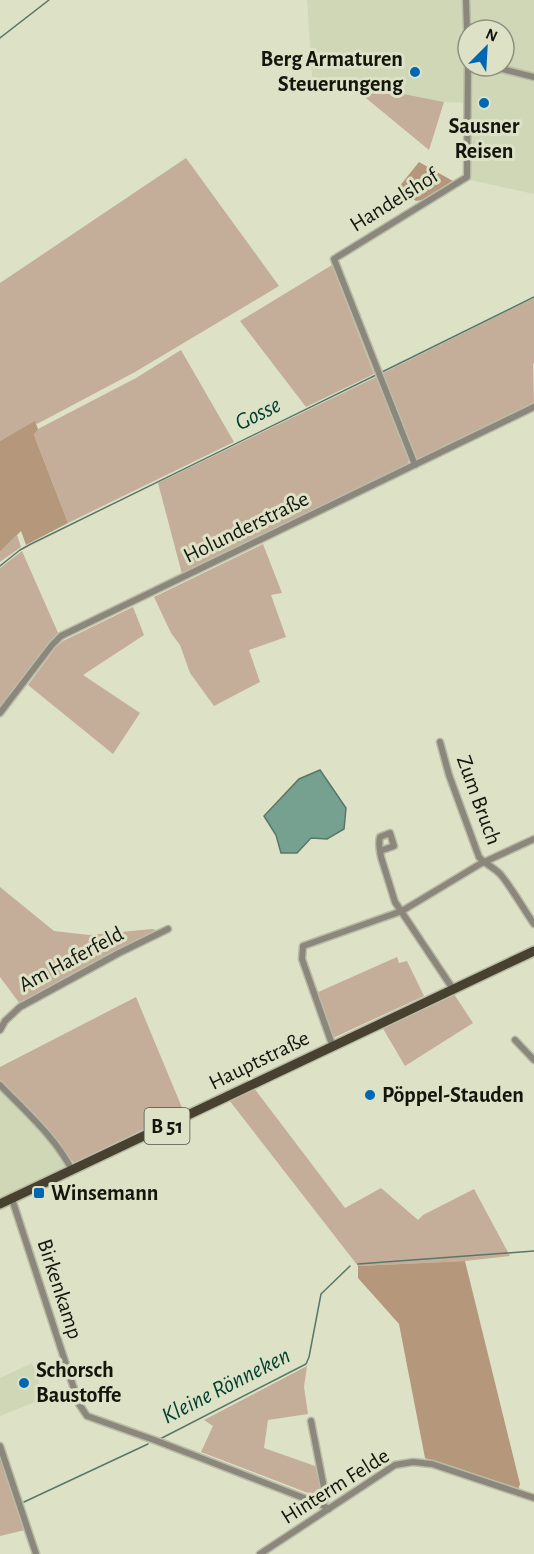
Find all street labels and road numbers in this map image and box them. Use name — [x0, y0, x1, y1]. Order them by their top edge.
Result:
street label: Handelshof — [346, 164, 443, 236]
street label: Holunderstraße — [180, 487, 312, 567]
street label: Zum Bruch — [453, 752, 505, 848]
street label: Am Haferfeld — [15, 922, 127, 996]
street label: Hauptstraße — [205, 1026, 313, 1094]
road number: B 51 — [144, 1108, 190, 1144]
street label: Birkenkamp — [34, 1236, 86, 1342]
street label: Hinterm Felde — [277, 1444, 393, 1528]

